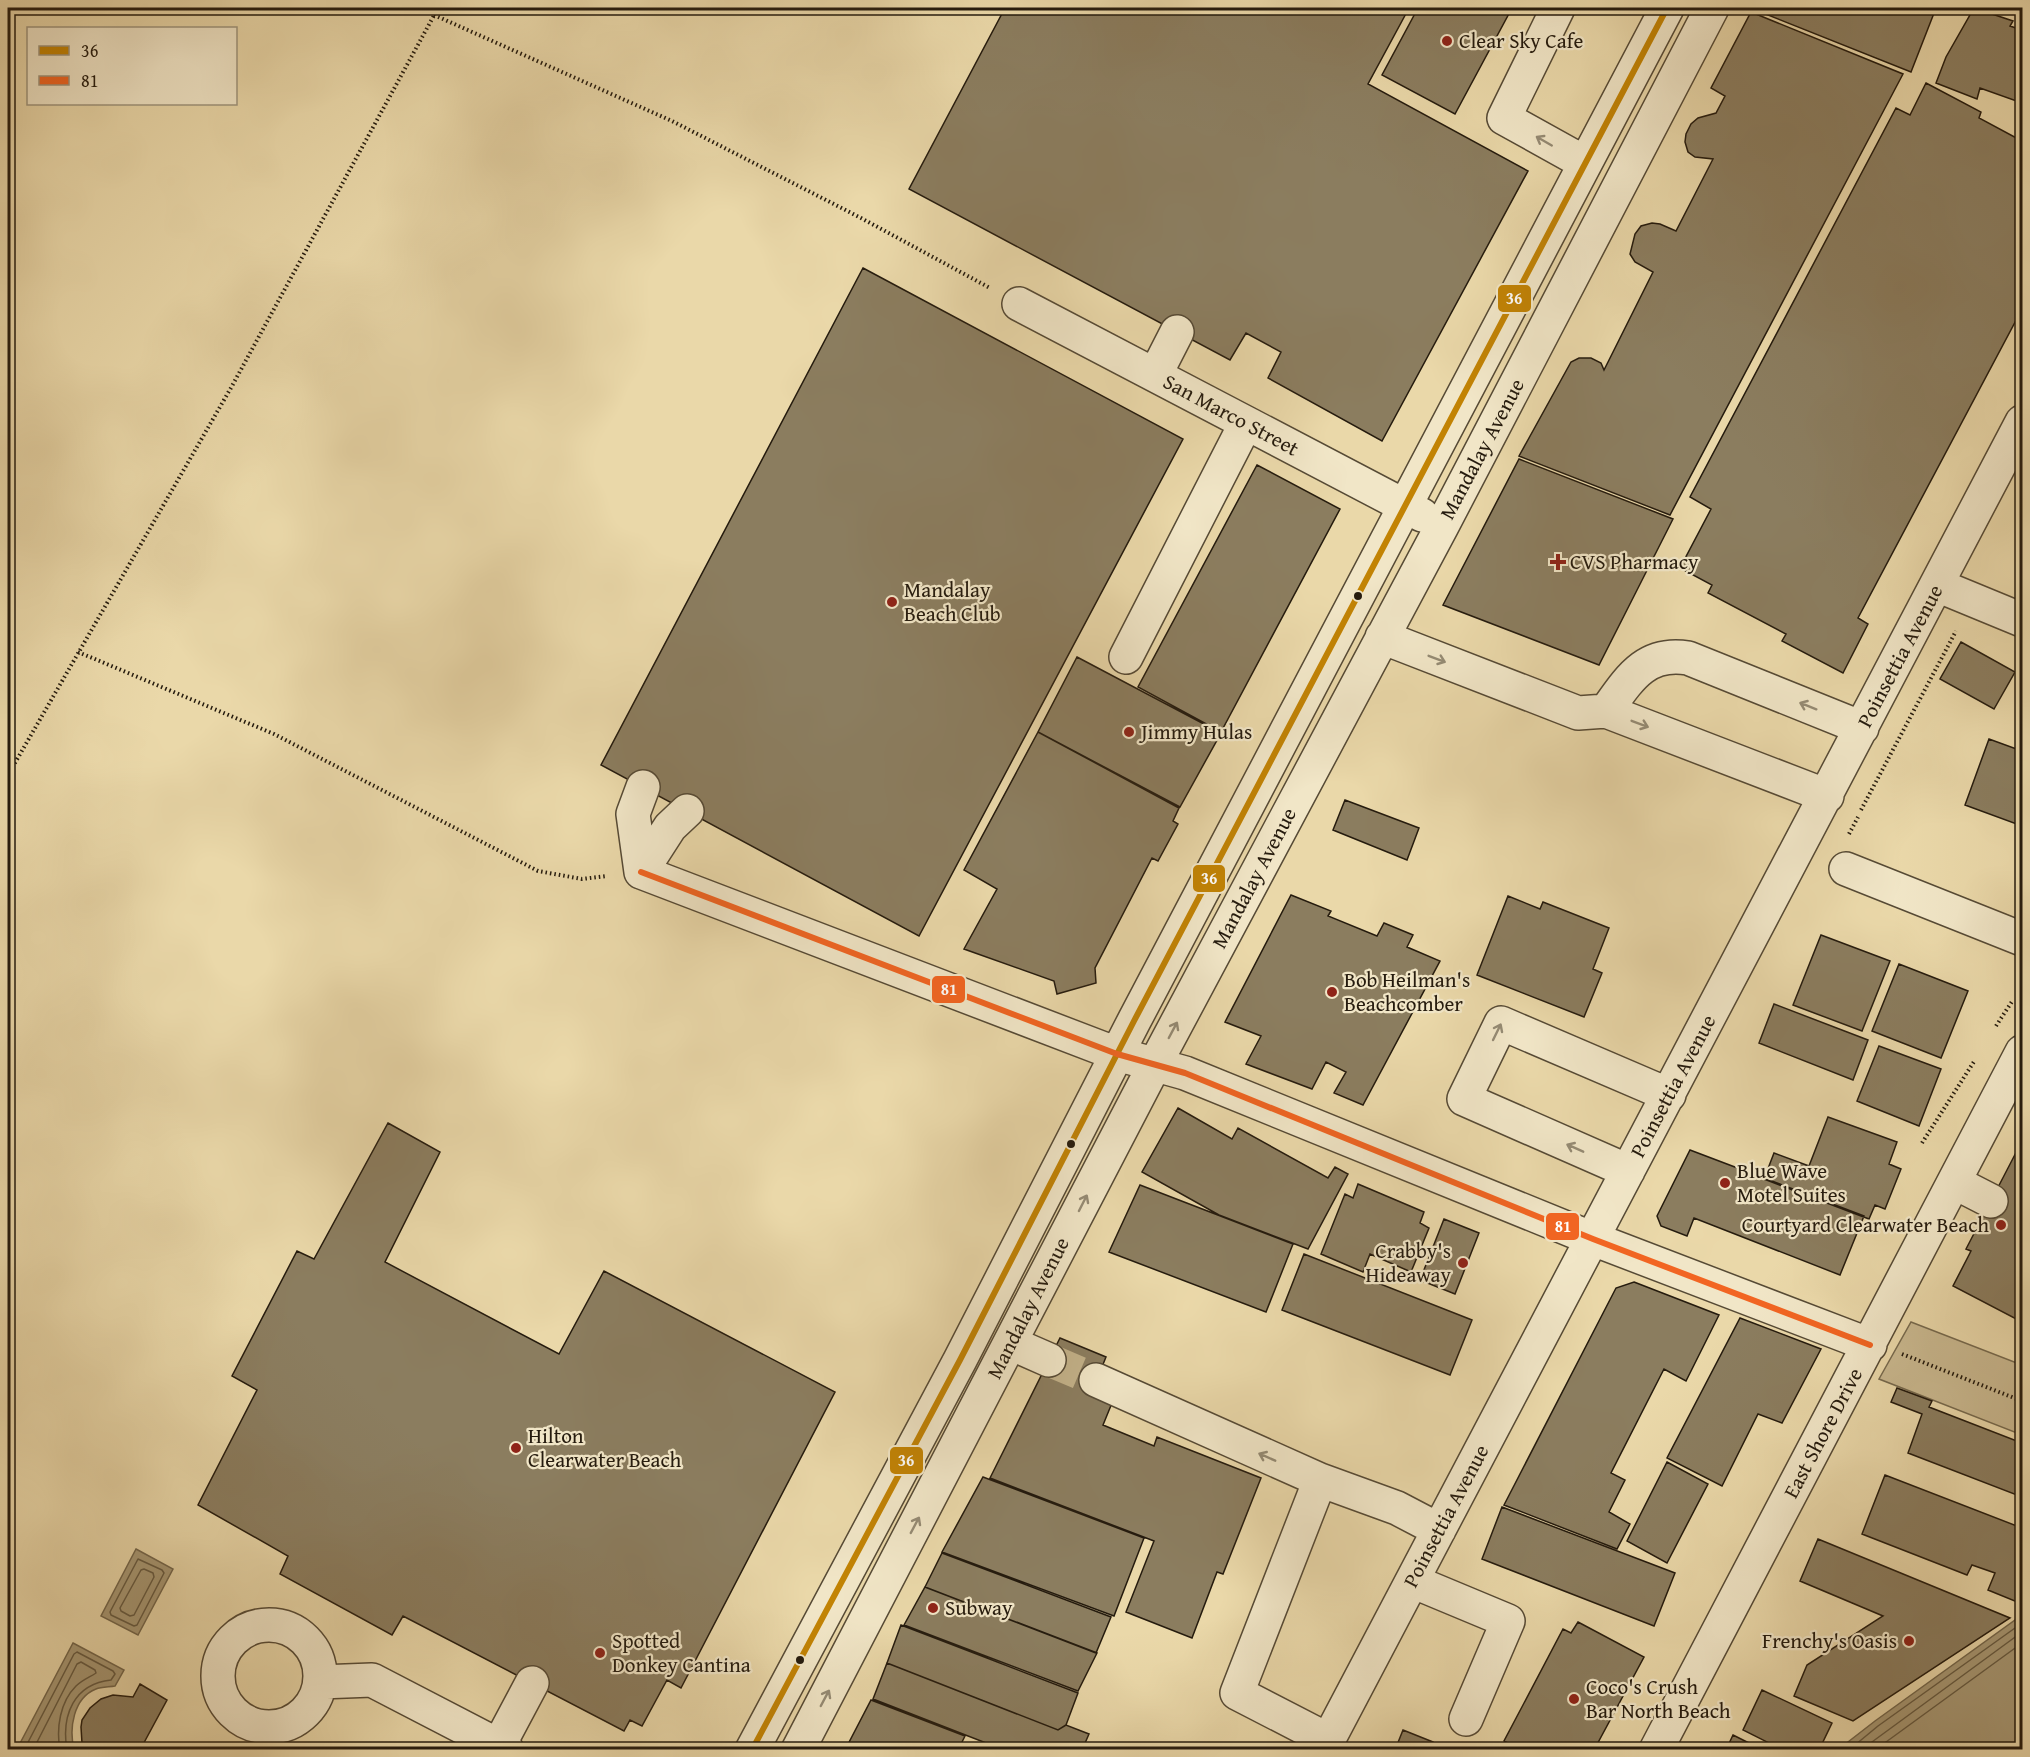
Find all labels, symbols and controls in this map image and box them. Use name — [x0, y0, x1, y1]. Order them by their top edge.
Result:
place label: Clear Sky Cafe — [1459, 25, 1583, 56]
legend — [27, 27, 237, 105]
marker: Clear Sky Cafe — [1440, 34, 1454, 48]
text: 36 — [81, 37, 98, 64]
text: 81 — [81, 67, 98, 94]
one-way arrow — [1536, 135, 1553, 147]
line badge: 36 — [1497, 284, 1532, 313]
text: 36 — [1506, 286, 1522, 310]
street label: San Marco Street — [1158, 366, 1305, 464]
street label: Mandalay Avenue — [1431, 373, 1532, 525]
place label: CVS Pharmacy — [1570, 546, 1699, 577]
marker: CVS Pharmacy — [1551, 555, 1565, 569]
place label: Mandalay Beach Club — [904, 574, 1001, 629]
street label: Poinsettia Avenue — [1849, 579, 1950, 733]
unlabelled marker — [1352, 590, 1364, 602]
marker: Mandalay Beach Club — [885, 595, 899, 609]
one-way arrow — [1427, 654, 1446, 665]
one-way arrow — [1799, 700, 1817, 711]
place label: Jimmy Hulas — [1138, 716, 1252, 747]
one-way arrow — [1630, 719, 1649, 730]
marker: Jimmy Hulas — [1122, 725, 1136, 739]
street label: Mandalay Avenue — [1203, 802, 1304, 954]
line badge: 36 — [1192, 864, 1226, 893]
text: 36 — [1201, 866, 1217, 890]
place label: Bob Heilman's Beachcomber — [1344, 964, 1470, 1019]
line badge: 81 — [931, 975, 966, 1004]
text: 81 — [941, 977, 957, 1001]
marker: Bob Heilman's Beachcomber — [1325, 985, 1339, 999]
street label: Poinsettia Avenue — [1622, 1009, 1723, 1163]
one-way arrow — [1168, 1021, 1180, 1039]
one-way arrow — [1491, 1024, 1503, 1042]
unlabelled marker — [1065, 1138, 1077, 1150]
one-way arrow — [1566, 1142, 1584, 1153]
place label: Blue Wave Motel Suites — [1737, 1155, 1846, 1210]
marker: Blue Wave Motel Suites — [1718, 1176, 1732, 1190]
one-way arrow — [1078, 1194, 1089, 1212]
place label: Courtyard Clearwater Beach — [1742, 1209, 1989, 1240]
line badge: 81 — [1545, 1212, 1580, 1241]
text: 81 — [1555, 1214, 1571, 1238]
marker: Courtyard Clearwater Beach — [1994, 1218, 2008, 1232]
street label: Mandalay Avenue — [978, 1231, 1077, 1384]
place label: Crabby's Hideaway — [1366, 1235, 1452, 1290]
marker: Crabby's Hideaway — [1456, 1256, 1470, 1270]
street label: East Shore Drive — [1775, 1362, 1870, 1503]
place label: Hilton Clearwater Beach — [528, 1420, 681, 1475]
street label: Poinsettia Avenue — [1395, 1439, 1496, 1593]
marker: Hilton Clearwater Beach — [509, 1441, 523, 1455]
line badge: 36 — [889, 1446, 924, 1475]
text: 36 — [898, 1448, 914, 1472]
one-way arrow — [1258, 1450, 1276, 1462]
one-way arrow — [910, 1516, 922, 1534]
place label: Subway — [945, 1592, 1013, 1623]
marker: Subway — [926, 1601, 940, 1615]
place label: Spotted Donkey Cantina — [612, 1625, 751, 1680]
place label: Frenchy's Oasis — [1762, 1625, 1897, 1656]
marker: Frenchy's Oasis — [1902, 1634, 1916, 1648]
marker: Spotted Donkey Cantina — [593, 1646, 607, 1660]
unlabelled marker — [794, 1654, 806, 1666]
place label: Coco's Crush Bar North Beach — [1586, 1671, 1731, 1726]
one-way arrow — [820, 1689, 832, 1707]
marker: Coco's Crush Bar North Beach — [1567, 1692, 1581, 1706]

